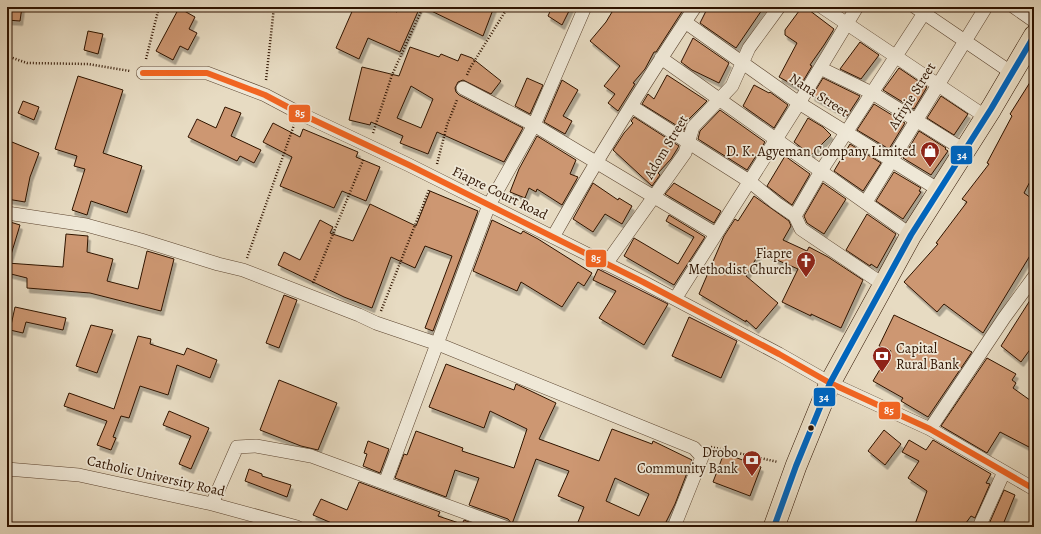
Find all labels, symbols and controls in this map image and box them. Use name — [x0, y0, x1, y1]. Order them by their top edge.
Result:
street label: Afriyie Street — [883, 59, 940, 134]
street label: Nana Street — [785, 69, 853, 122]
line badge: 85 — [288, 104, 311, 123]
text: 85 — [295, 106, 305, 121]
street label: Adom Street — [639, 111, 693, 183]
shop icon: D. K. Agyeman Company Limited — [919, 140, 941, 168]
place label: D. K. Agyeman Company Limited — [726, 142, 916, 161]
line badge: 34 — [950, 145, 973, 165]
text: 34 — [957, 148, 967, 163]
street label: Fiapre Court Road — [449, 162, 551, 225]
place label: Fiapre Methodist Church — [688, 244, 793, 279]
line badge: 85 — [585, 249, 607, 268]
church icon: Fiapre Methodist Church — [795, 250, 817, 278]
text: 85 — [591, 251, 601, 266]
place label: Capital Rural Bank — [896, 339, 959, 374]
bank icon: Capital Rural Bank — [871, 345, 893, 373]
line badge: 34 — [813, 387, 836, 407]
text: 34 — [819, 390, 829, 405]
line badge: 85 — [878, 401, 901, 420]
text: 85 — [884, 403, 894, 418]
unlabelled marker — [806, 423, 816, 433]
place label: Drobo Community Bank — [637, 443, 738, 478]
bank icon: Drobo Community Bank — [741, 449, 763, 477]
street label: Catholic University Road — [85, 451, 227, 501]

